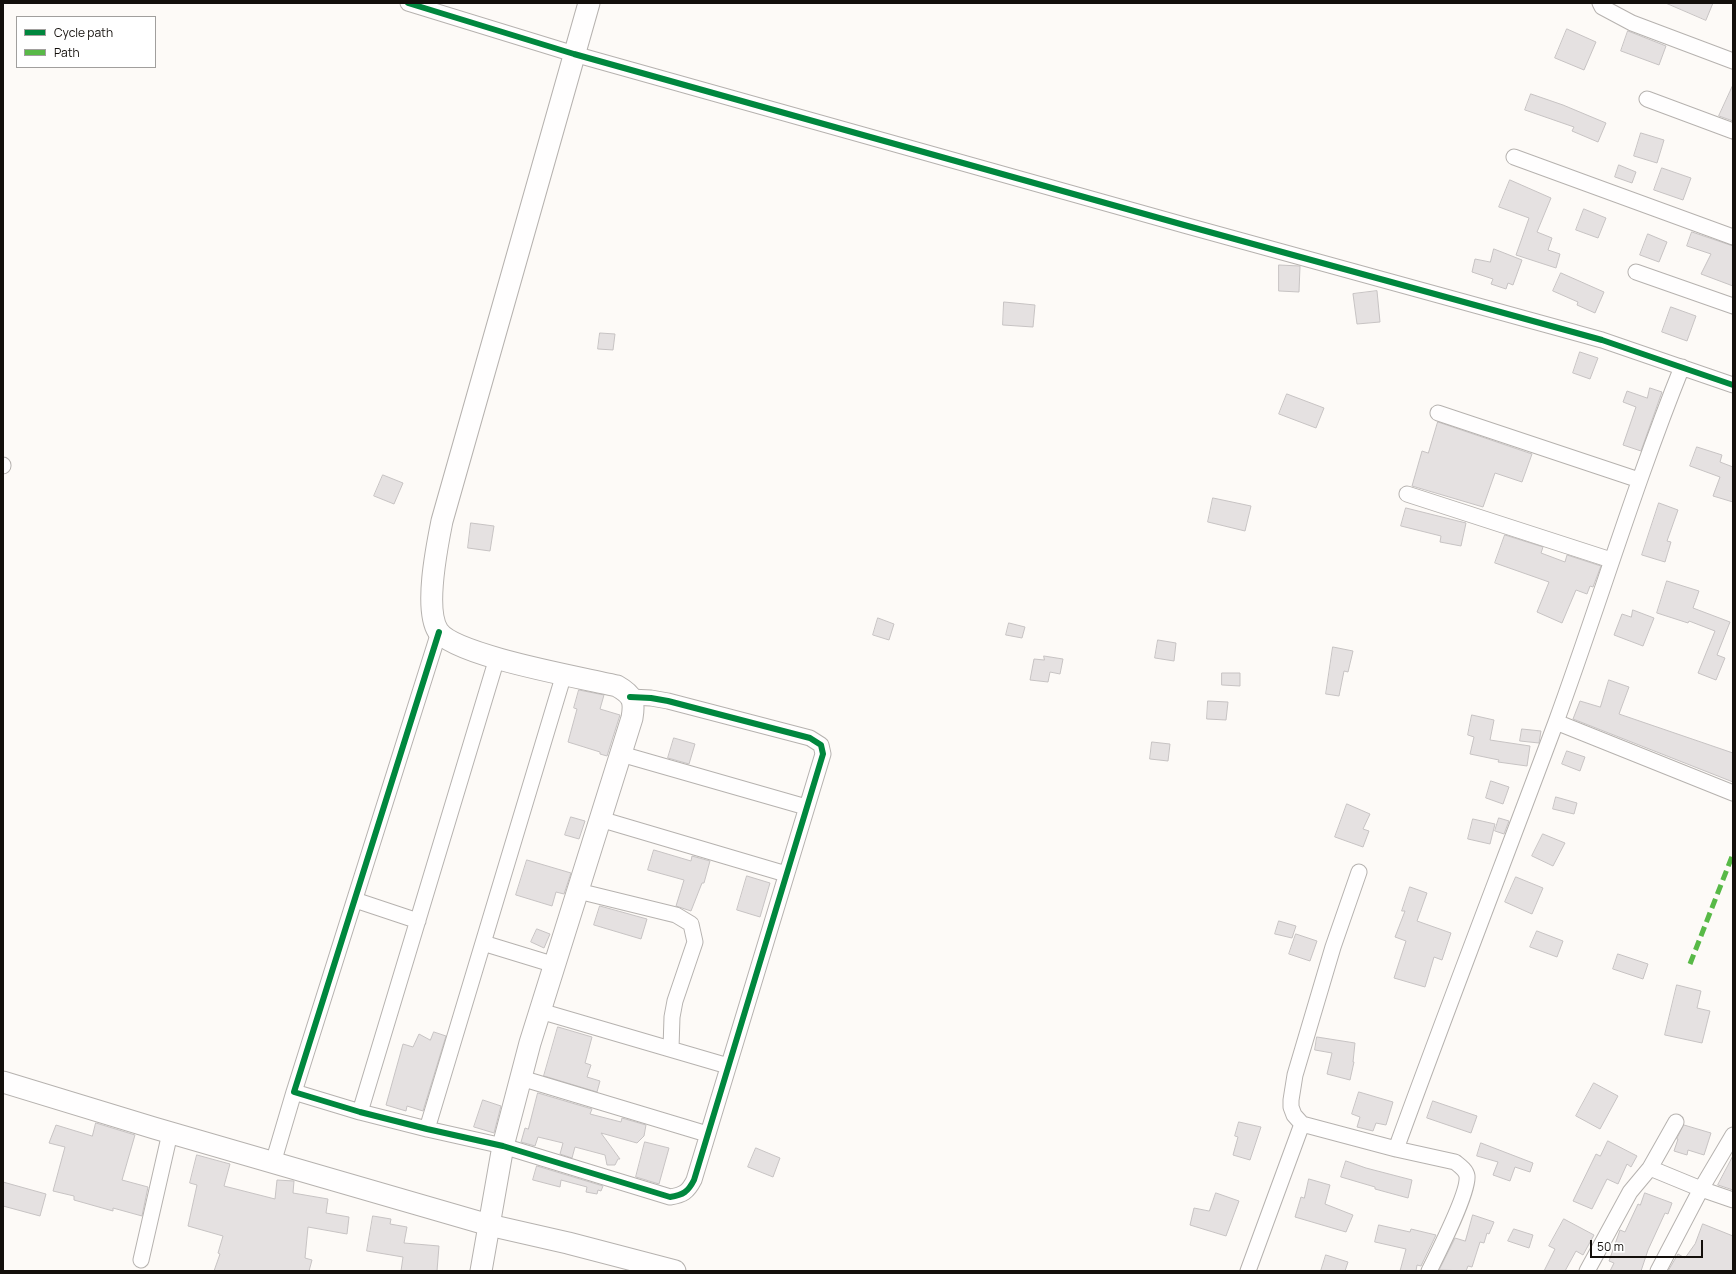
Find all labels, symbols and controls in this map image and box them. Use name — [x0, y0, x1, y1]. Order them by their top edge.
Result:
legend — [16, 16, 156, 68]
text: Cycle path — [54, 24, 113, 41]
text: Path — [54, 44, 80, 61]
scale bar — [1592, 1232, 1705, 1258]
text: 50 m — [1597, 1238, 1624, 1255]

